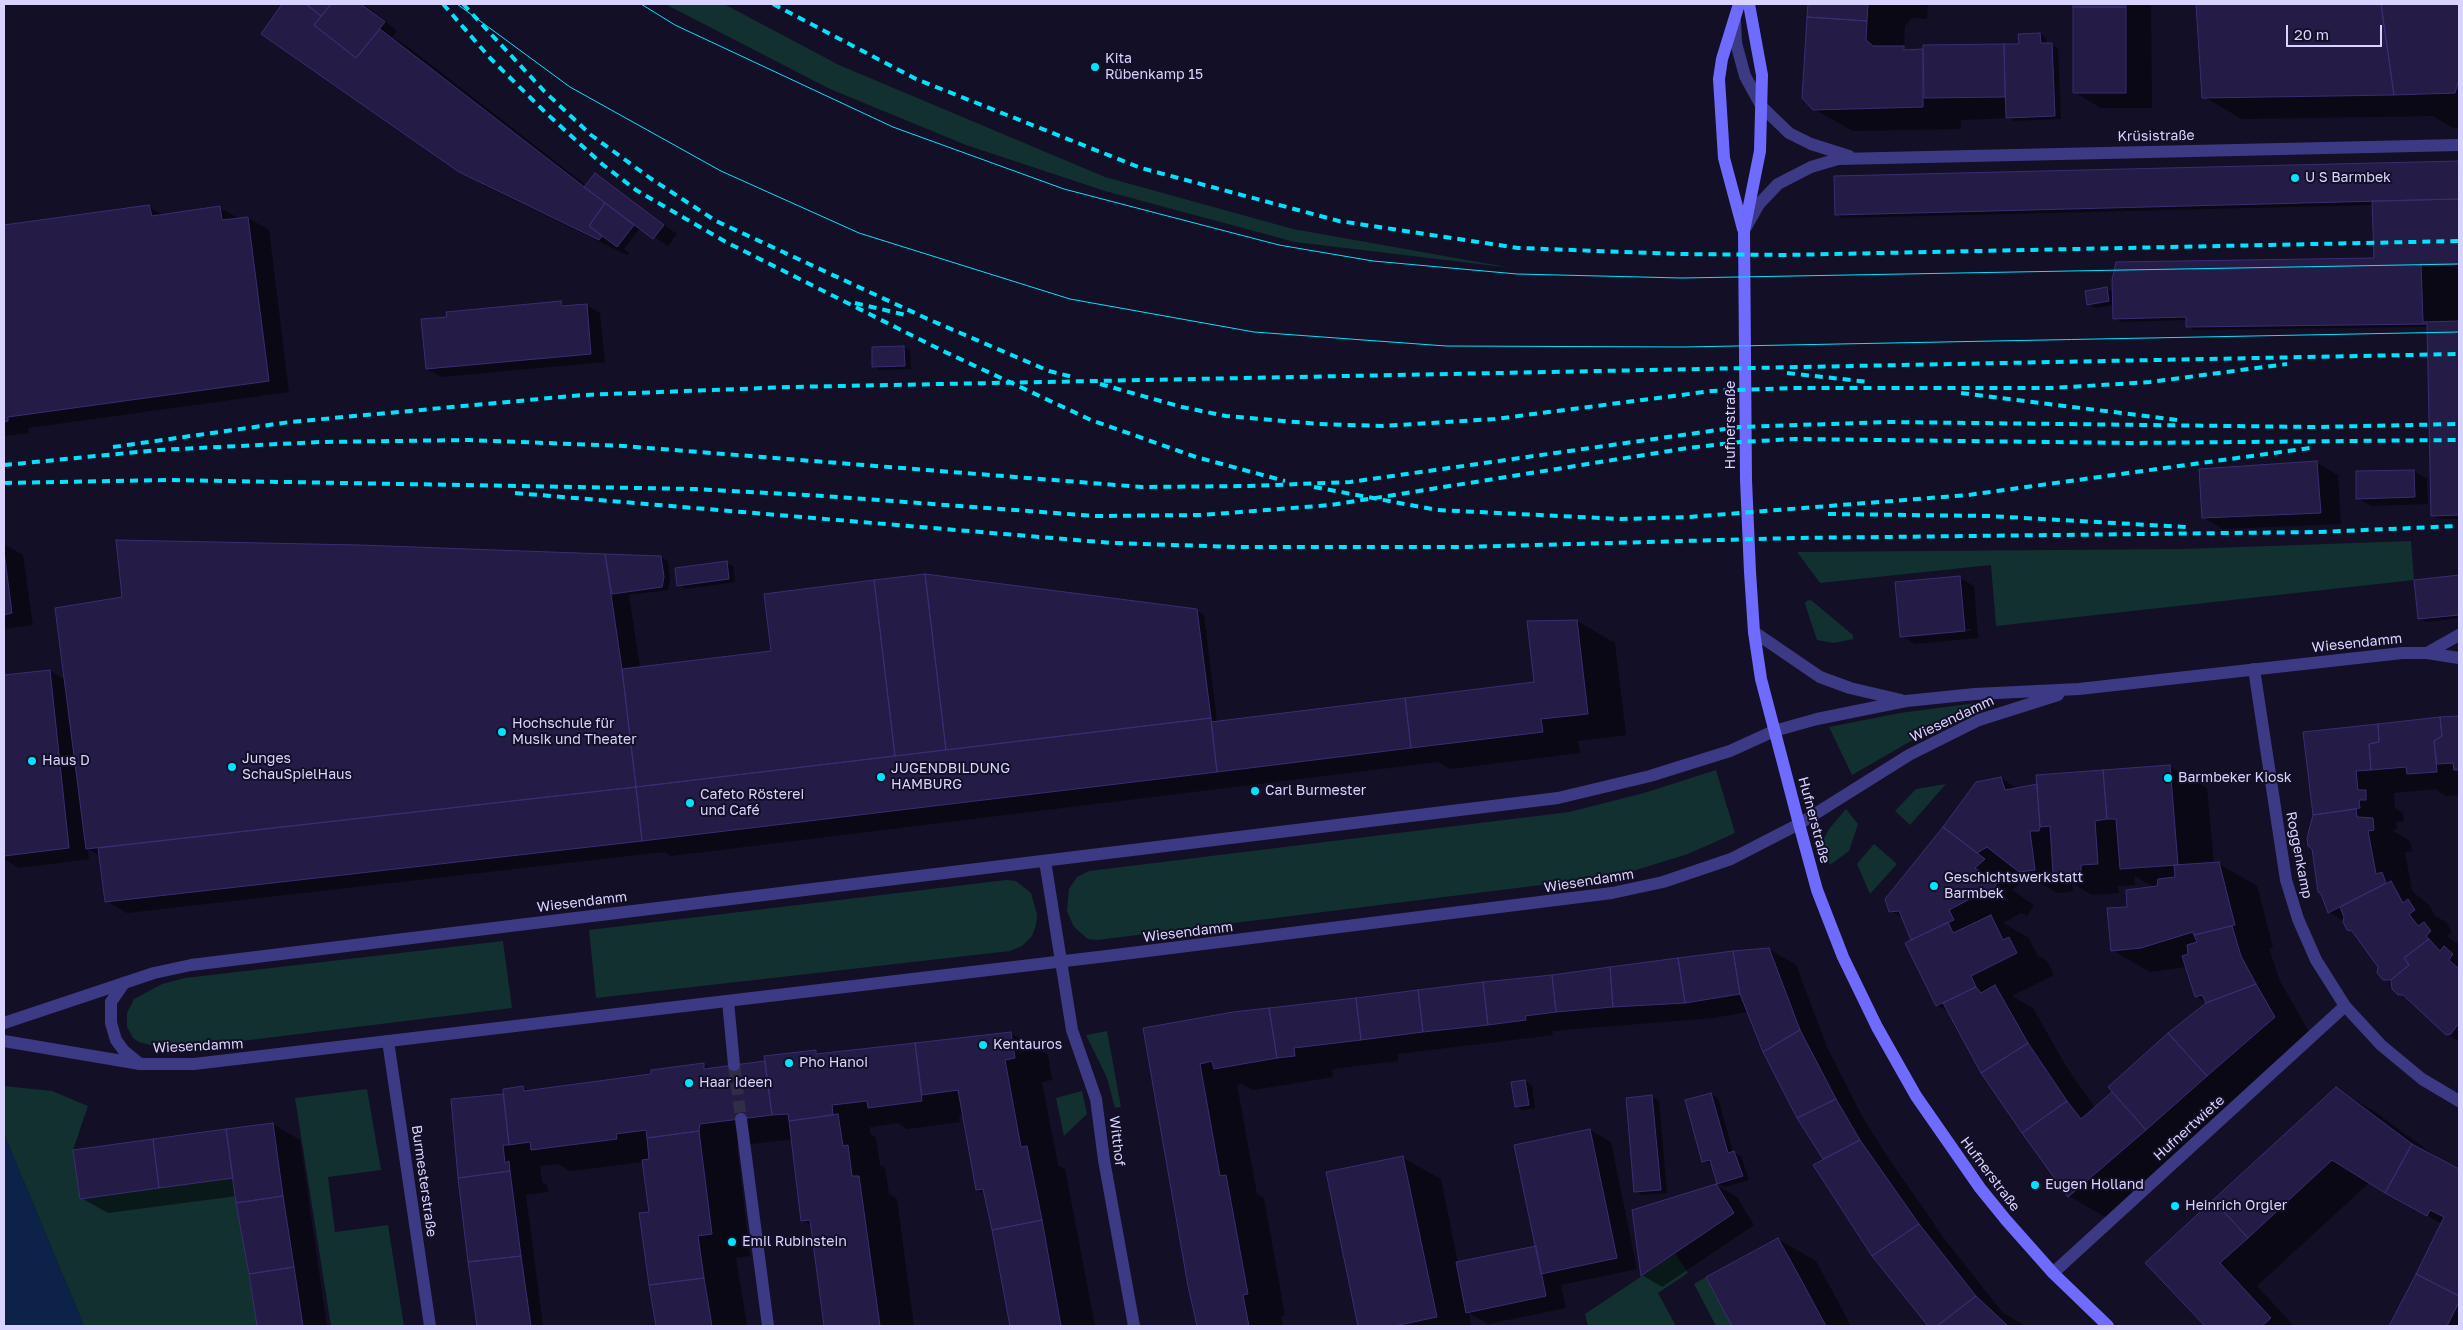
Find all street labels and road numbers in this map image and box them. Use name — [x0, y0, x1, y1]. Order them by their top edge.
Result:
street label: Krüsistraße — [2117, 127, 2195, 145]
street label: Hufnerstraße — [1723, 381, 1739, 469]
street label: Wiesendamm — [2311, 630, 2403, 656]
street label: Wiesendamm — [1907, 692, 1997, 746]
street label: Hufnerstraße — [1794, 775, 1834, 865]
street label: Roggenkamp — [2282, 810, 2316, 900]
street label: Wiesendamm — [1543, 866, 1635, 896]
street label: Wiesendamm — [536, 888, 628, 916]
street label: Wiesendamm — [1142, 918, 1234, 946]
street label: Wiesendamm — [152, 1035, 244, 1057]
street label: Hufnertwiete — [2150, 1092, 2228, 1164]
street label: Witthof — [1106, 1115, 1128, 1167]
street label: Burmesterstraße — [408, 1124, 440, 1238]
street label: Hufnerstraße — [1957, 1133, 2023, 1215]

